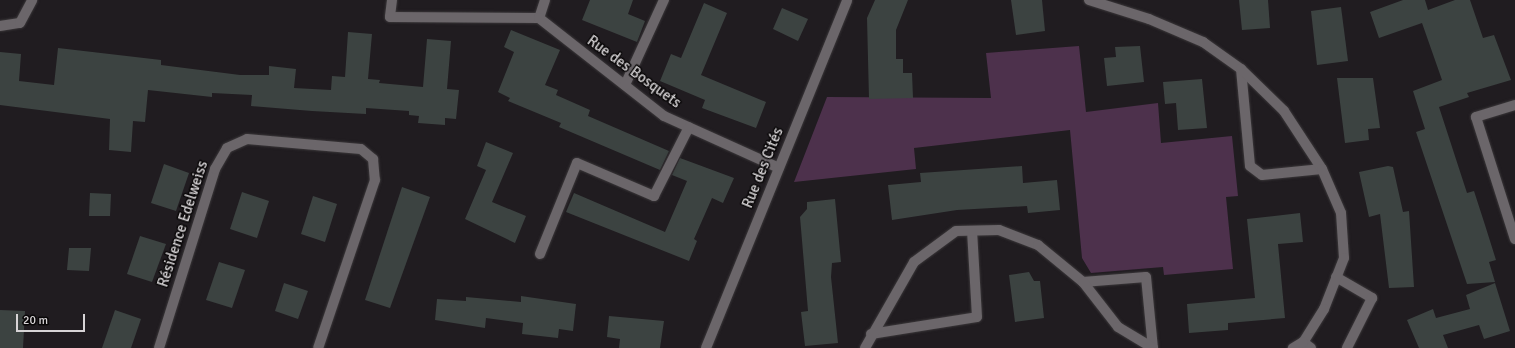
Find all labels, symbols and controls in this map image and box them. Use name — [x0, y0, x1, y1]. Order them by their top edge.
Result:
street label: Rue des Bosquets — [583, 32, 685, 112]
street label: Rue des Cités — [739, 125, 787, 211]
street label: Résidence Edelweiss — [154, 159, 212, 289]
scale bar — [18, 306, 87, 332]
text: 20 m — [23, 313, 48, 328]

